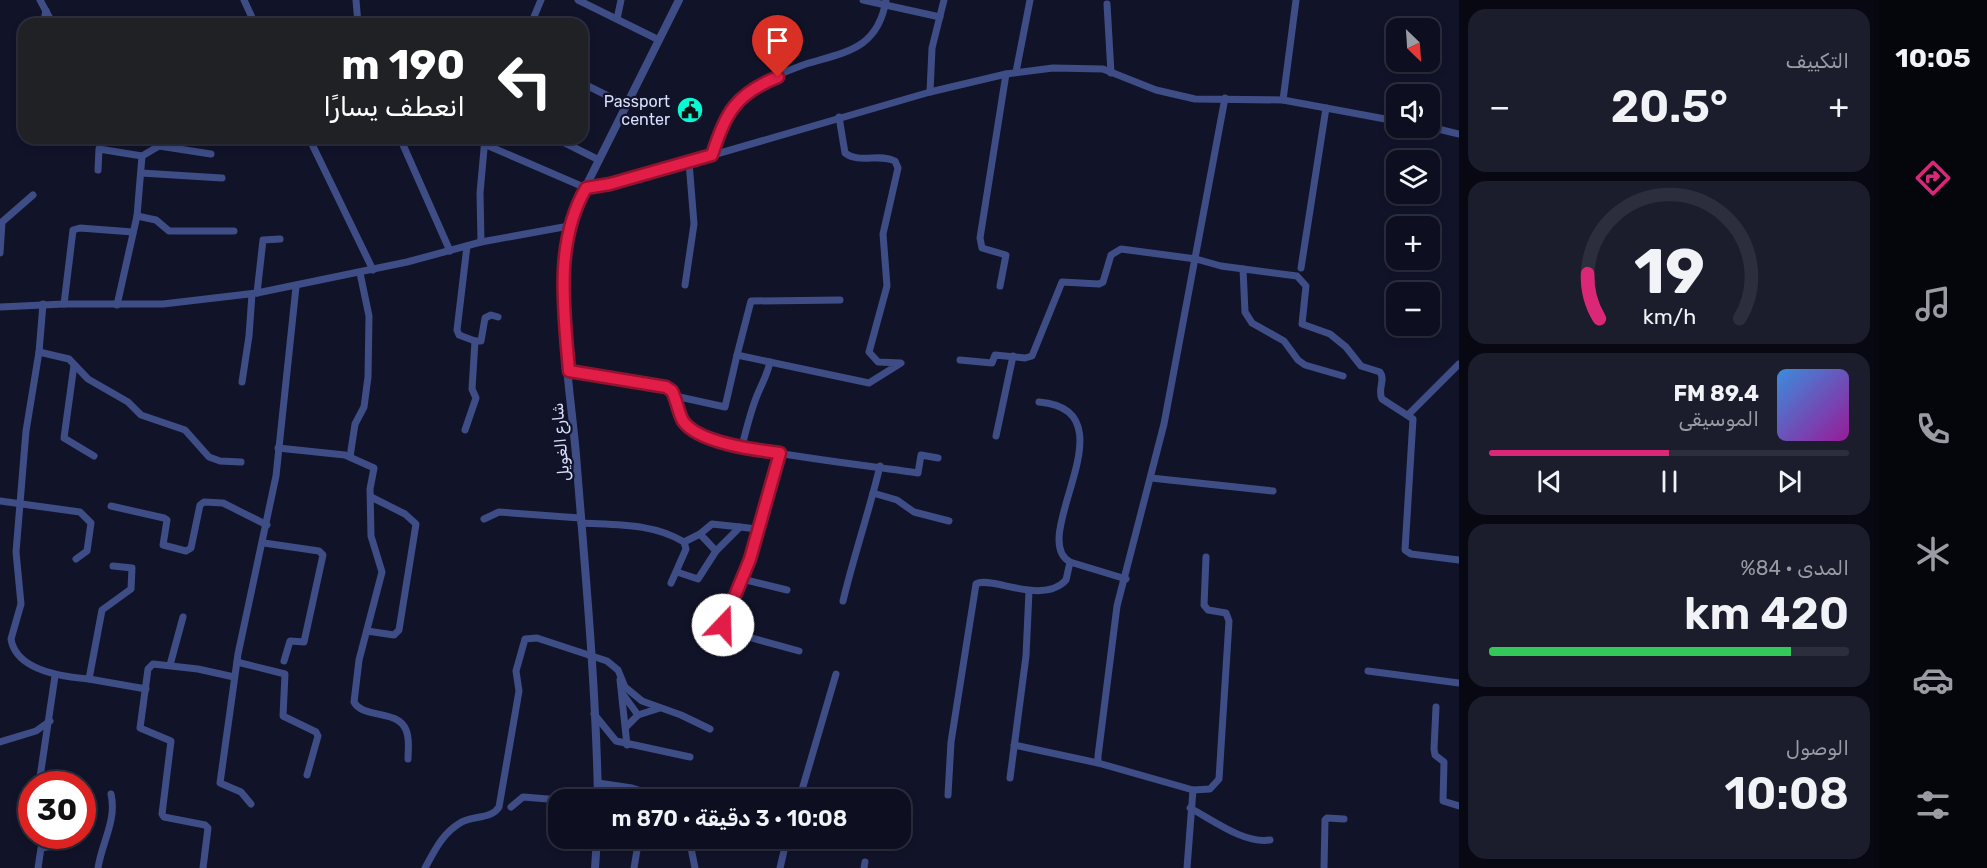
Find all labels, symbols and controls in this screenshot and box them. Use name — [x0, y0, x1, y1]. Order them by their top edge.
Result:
pin — [752, 15, 803, 77]
north arrow — [1386, 18, 1440, 72]
map controls — [1386, 18, 1440, 336]
icon: arrive — [761, 24, 794, 57]
text: 190 m — [341, 40, 465, 90]
icon: left — [486, 42, 564, 120]
text: 10:05 — [1895, 42, 1971, 74]
text: التكييف — [1786, 49, 1849, 73]
text: 20.5° — [1611, 80, 1728, 133]
button: sound — [1386, 84, 1440, 138]
text: − — [1489, 87, 1510, 126]
text: + — [1828, 87, 1849, 126]
text: انعطف يسارًا — [323, 91, 465, 123]
place label: Passport center — [604, 92, 670, 129]
public building icon: Passport center — [675, 95, 705, 125]
button: layers — [1386, 150, 1440, 204]
icon: directions — [1912, 157, 1954, 199]
button: + — [1386, 216, 1440, 270]
text: 19 — [1633, 235, 1705, 309]
button: − — [1386, 282, 1440, 336]
icon: music — [1912, 283, 1954, 325]
text: km/h — [1642, 305, 1696, 330]
text: 89.4 FM — [1674, 380, 1759, 407]
street label: شارع الغويل — [548, 402, 575, 482]
text: الموسيقى — [1678, 407, 1759, 431]
icon: phone — [1912, 408, 1954, 450]
icon: previous — [1533, 465, 1566, 498]
icon: pause — [1653, 465, 1686, 498]
icon: next — [1773, 465, 1806, 498]
icon: climate — [1912, 533, 1954, 575]
text: المدى · 84% — [1741, 556, 1849, 580]
text: 420 km — [1684, 587, 1849, 640]
position arrow — [691, 593, 755, 657]
icon: car — [1912, 659, 1954, 701]
text: الوصول — [1786, 736, 1849, 760]
text: 10:08 — [1725, 767, 1849, 820]
speed limit sign: 30 — [18, 771, 96, 849]
icon: filters — [1912, 784, 1954, 826]
text: 10:08 · 3 دقيقة · 870 m — [612, 805, 847, 832]

